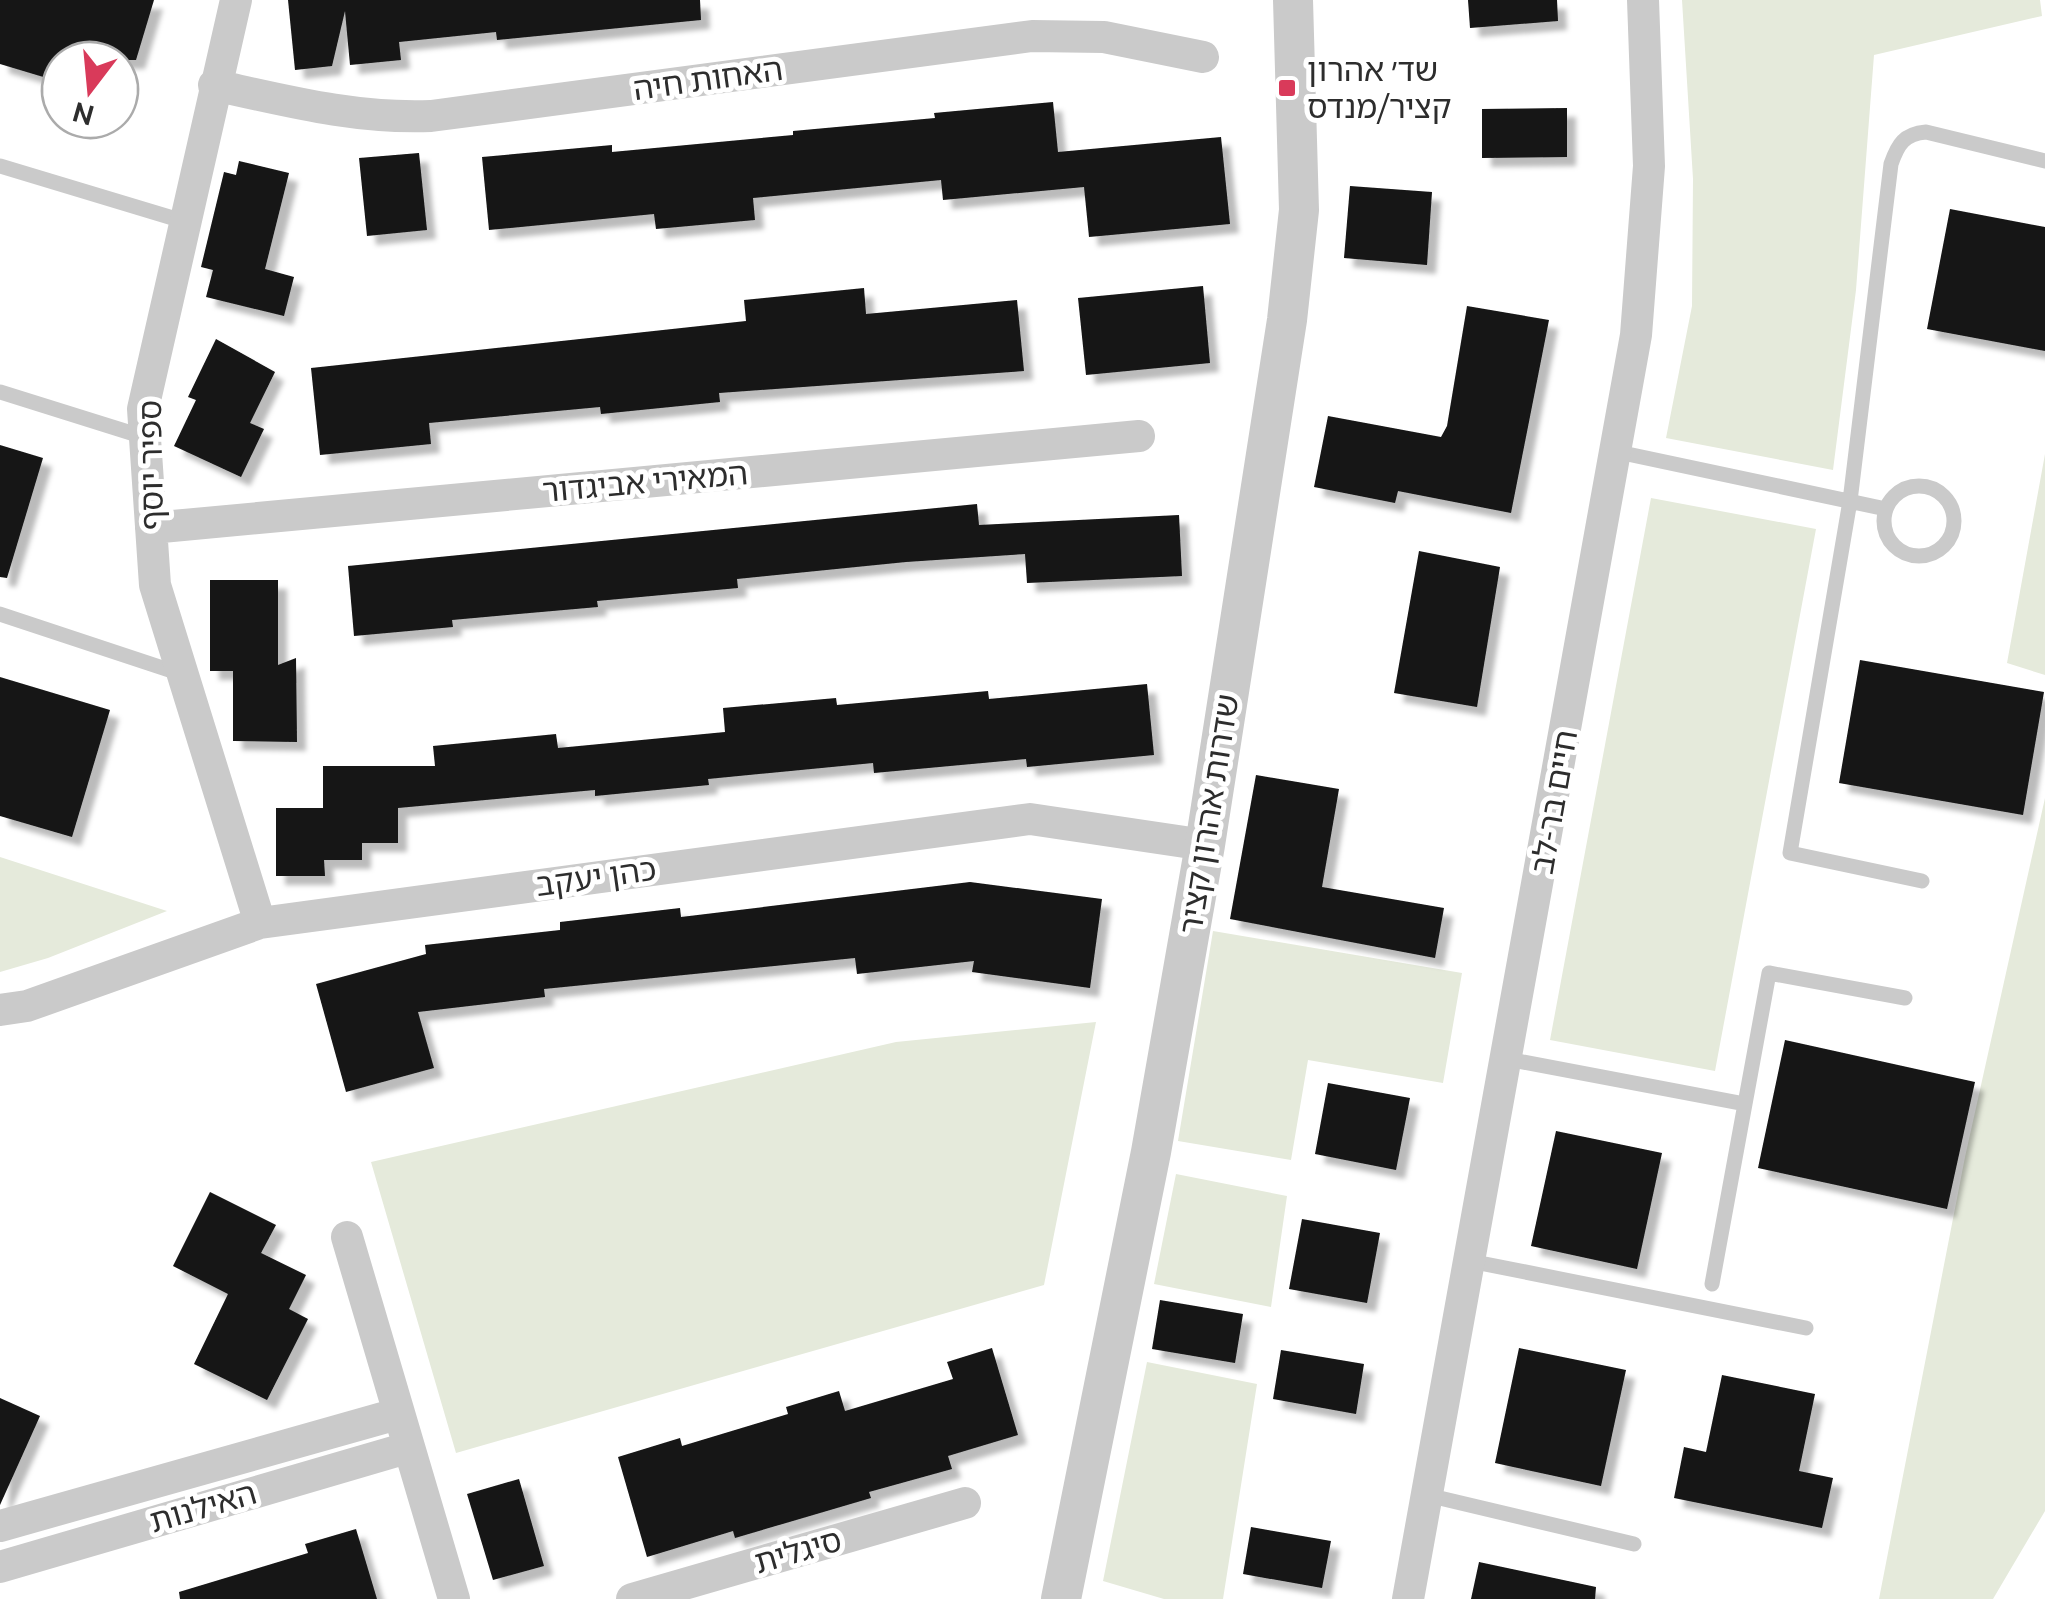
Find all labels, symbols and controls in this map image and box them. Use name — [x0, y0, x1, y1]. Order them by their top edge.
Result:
north arrow — [40, 40, 140, 140]
street label: האחות חיה — [631, 50, 785, 106]
place label: שד׳ אהרון קציר/מנדס — [1307, 51, 1452, 124]
marker: שד׳ אהרון קציר/מנדס — [1276, 77, 1298, 99]
text: N — [69, 97, 97, 132]
street label: ספיר יוסף — [131, 399, 169, 531]
street label: המאירי אביגדור — [541, 454, 749, 508]
street label: שדרות אהרון קציר — [1171, 691, 1245, 936]
street label: חיים בר-לב — [1523, 727, 1583, 877]
street label: כהן יעקב — [533, 850, 658, 902]
street label: האילנות — [145, 1474, 260, 1538]
street label: סיגלית — [750, 1520, 845, 1580]

